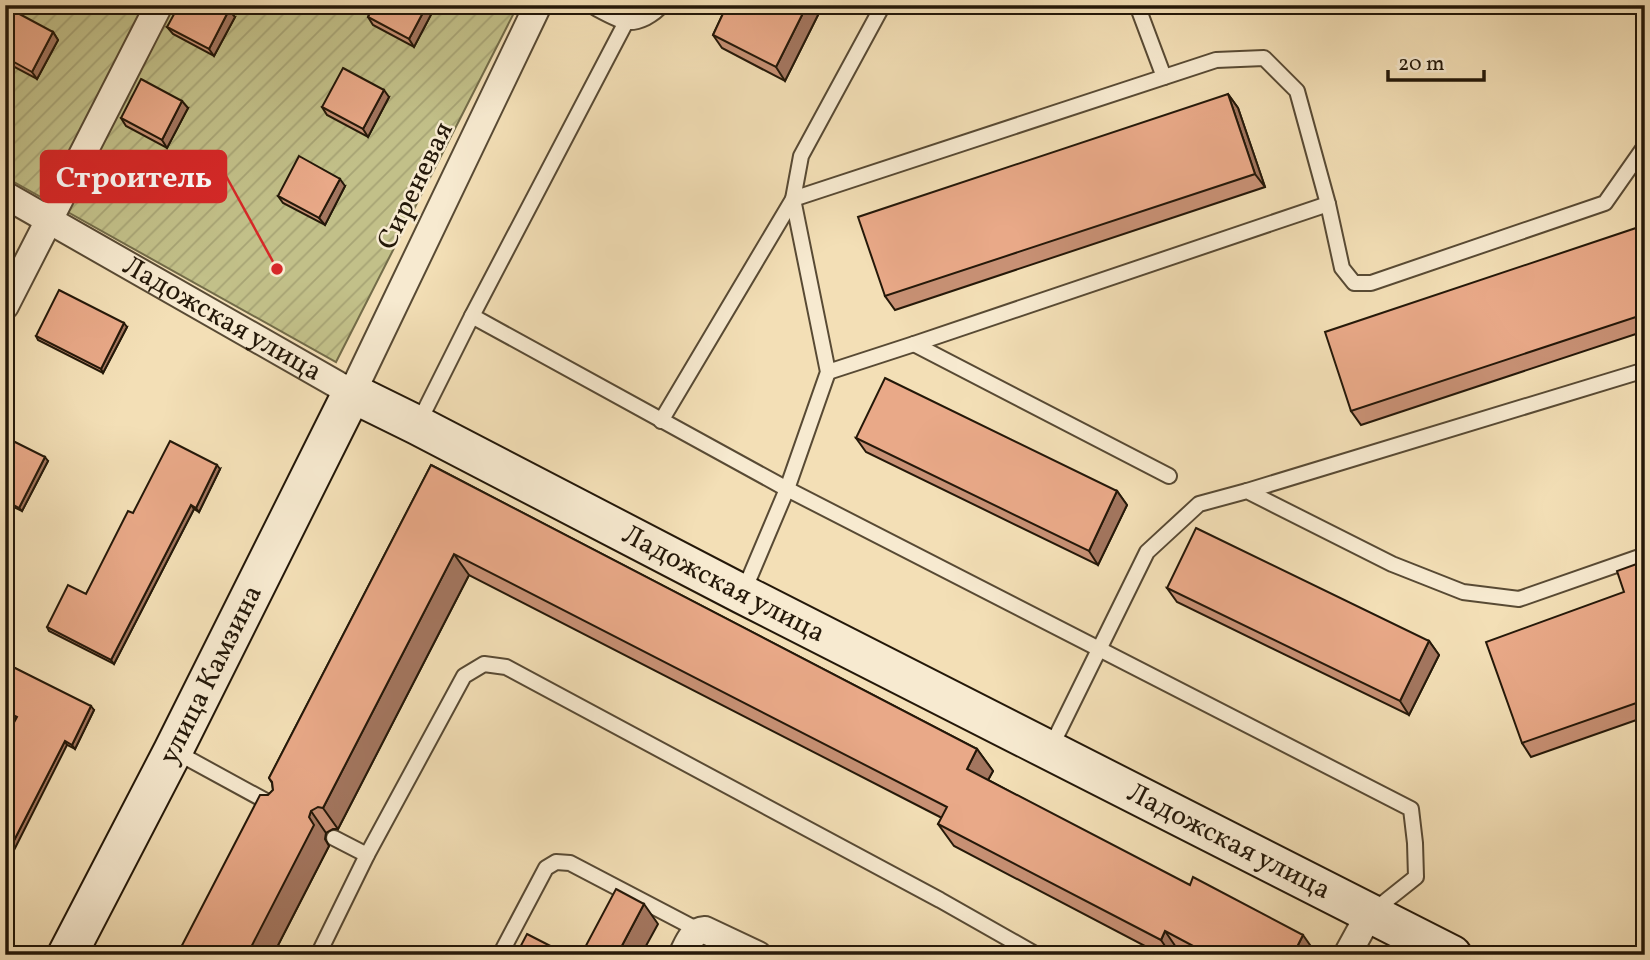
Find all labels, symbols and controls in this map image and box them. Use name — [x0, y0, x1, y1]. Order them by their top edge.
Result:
scale bar — [1388, 38, 1484, 82]
text: 20 m — [1398, 50, 1444, 79]
street label: Сиреневая — [368, 116, 464, 256]
callout: Строитель — [41, 151, 226, 202]
text: Строитель — [56, 158, 212, 200]
street label: Ладожская улица — [115, 247, 329, 391]
street label: Ладожская улица — [615, 515, 832, 653]
street label: улица Камзина — [150, 579, 272, 771]
street label: Ладожская улица — [1120, 773, 1337, 910]

